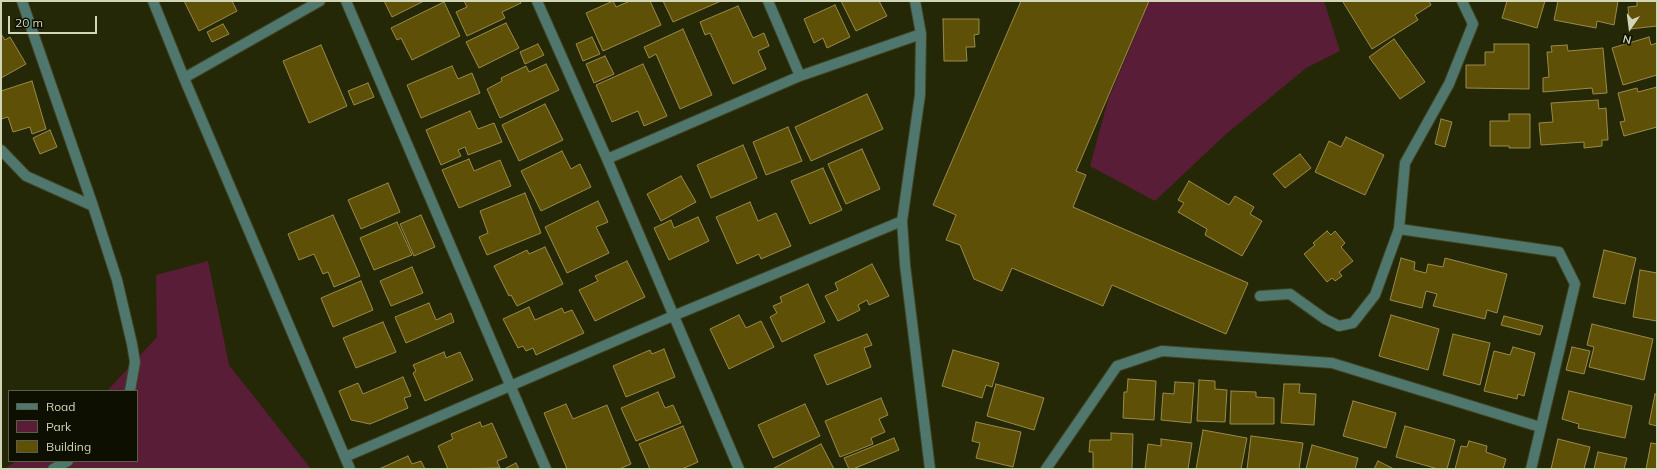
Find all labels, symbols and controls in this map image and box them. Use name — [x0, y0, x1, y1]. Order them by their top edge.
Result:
scale bar — [10, 8, 99, 34]
north arrow — [1610, 8, 1650, 48]
text: 20 m — [15, 15, 43, 30]
text: N — [1621, 32, 1633, 47]
legend — [8, 390, 138, 462]
text: Road — [46, 399, 75, 414]
text: Park — [46, 419, 71, 434]
text: Building — [46, 439, 91, 454]

